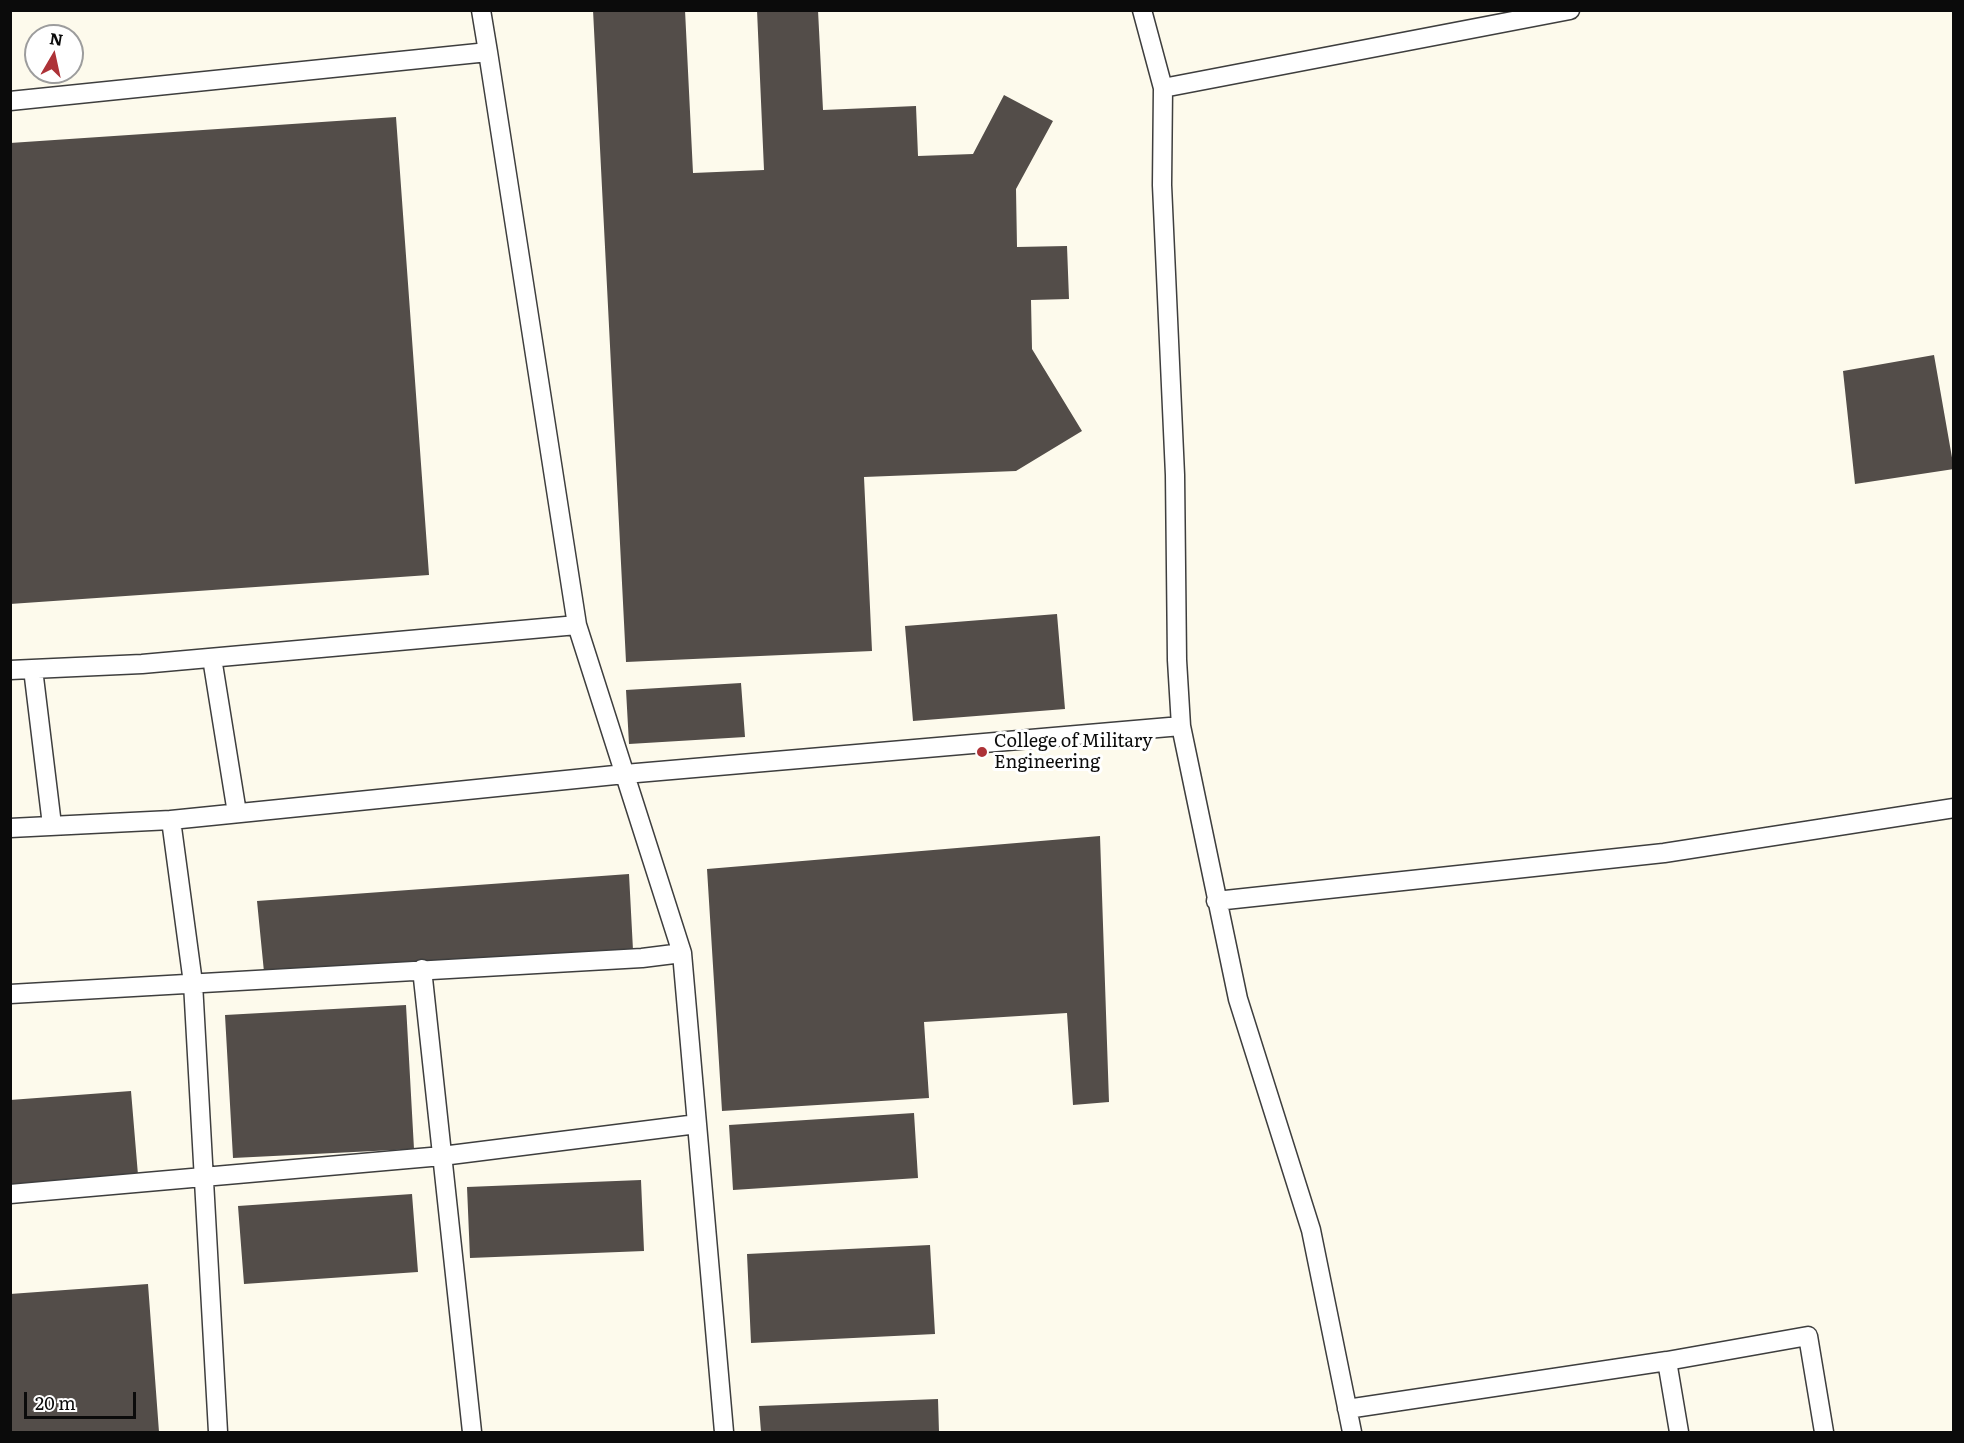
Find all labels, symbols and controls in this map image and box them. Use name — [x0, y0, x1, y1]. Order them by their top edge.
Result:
north arrow — [24, 24, 84, 84]
text: N — [48, 25, 65, 51]
place label: College of Military Engineering — [994, 731, 1153, 774]
marker: College of Military Engineering — [975, 745, 989, 759]
scale bar — [27, 1380, 140, 1418]
text: 20 m — [35, 1389, 76, 1416]

